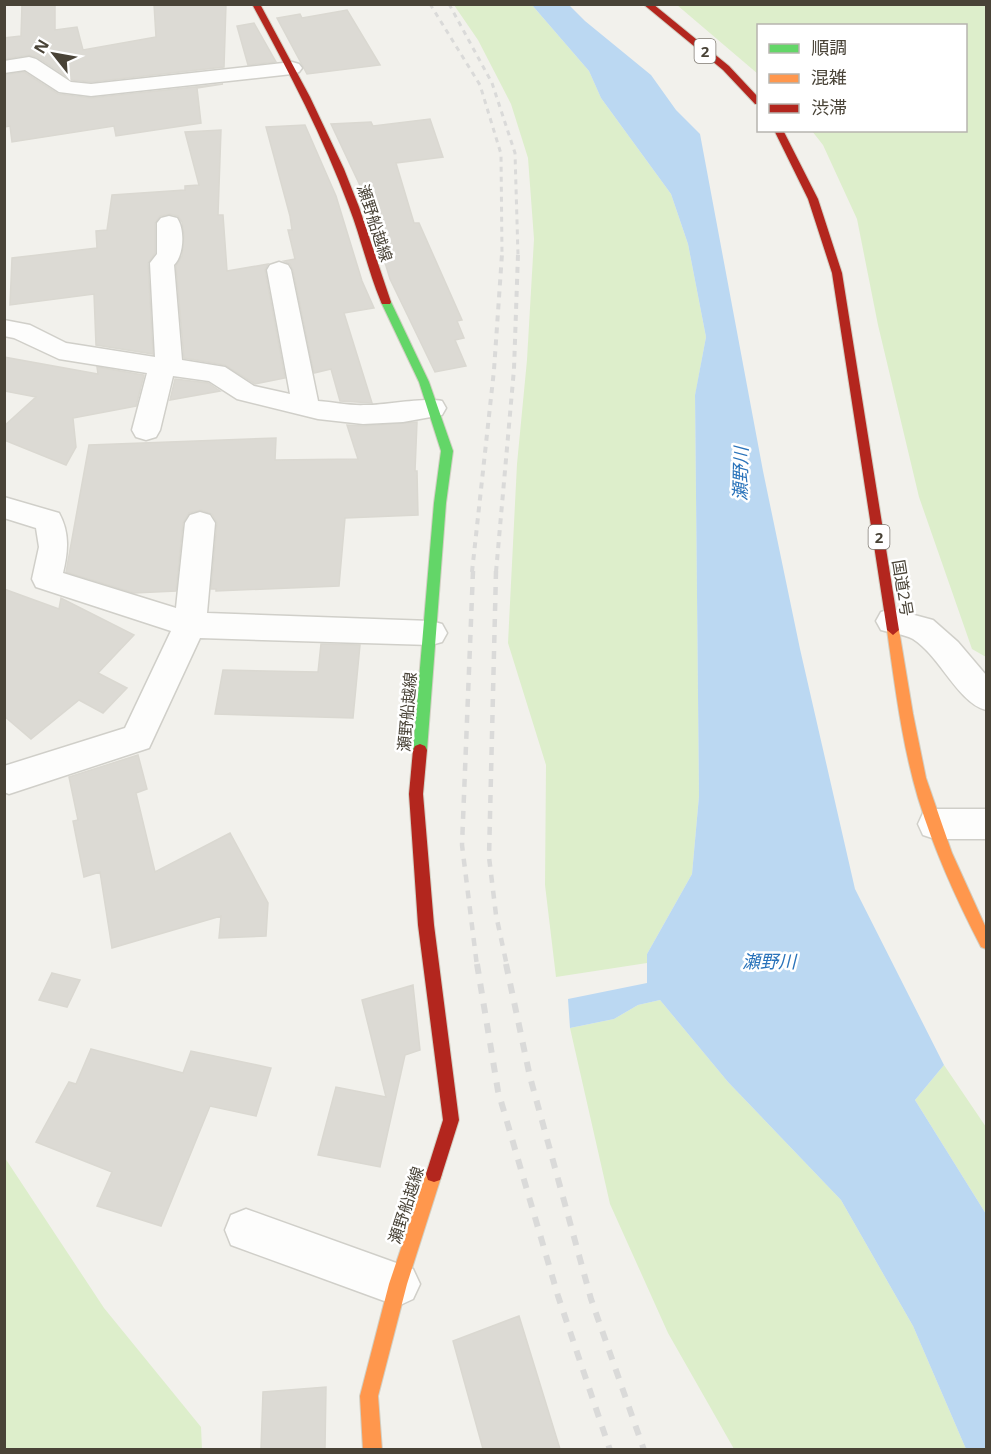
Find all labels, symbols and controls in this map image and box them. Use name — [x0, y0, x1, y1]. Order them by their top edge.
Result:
north arrow — [24, 24, 84, 84]
legend — [757, 24, 967, 132]
text: N — [28, 35, 54, 58]
text: 順調 — [811, 35, 847, 59]
road number: 2 — [694, 39, 716, 63]
text: 混雑 — [811, 65, 847, 89]
text: 渋滞 — [811, 95, 847, 119]
street label: 瀬野船越線 — [352, 182, 398, 264]
water label: 瀬野川 — [728, 445, 753, 501]
road number: 2 — [868, 525, 890, 549]
street label: 国道2号 — [888, 558, 918, 618]
street label: 瀬野船越線 — [393, 671, 421, 753]
water label: 瀬野川 — [742, 949, 798, 973]
street label: 瀬野船越線 — [383, 1164, 429, 1246]

